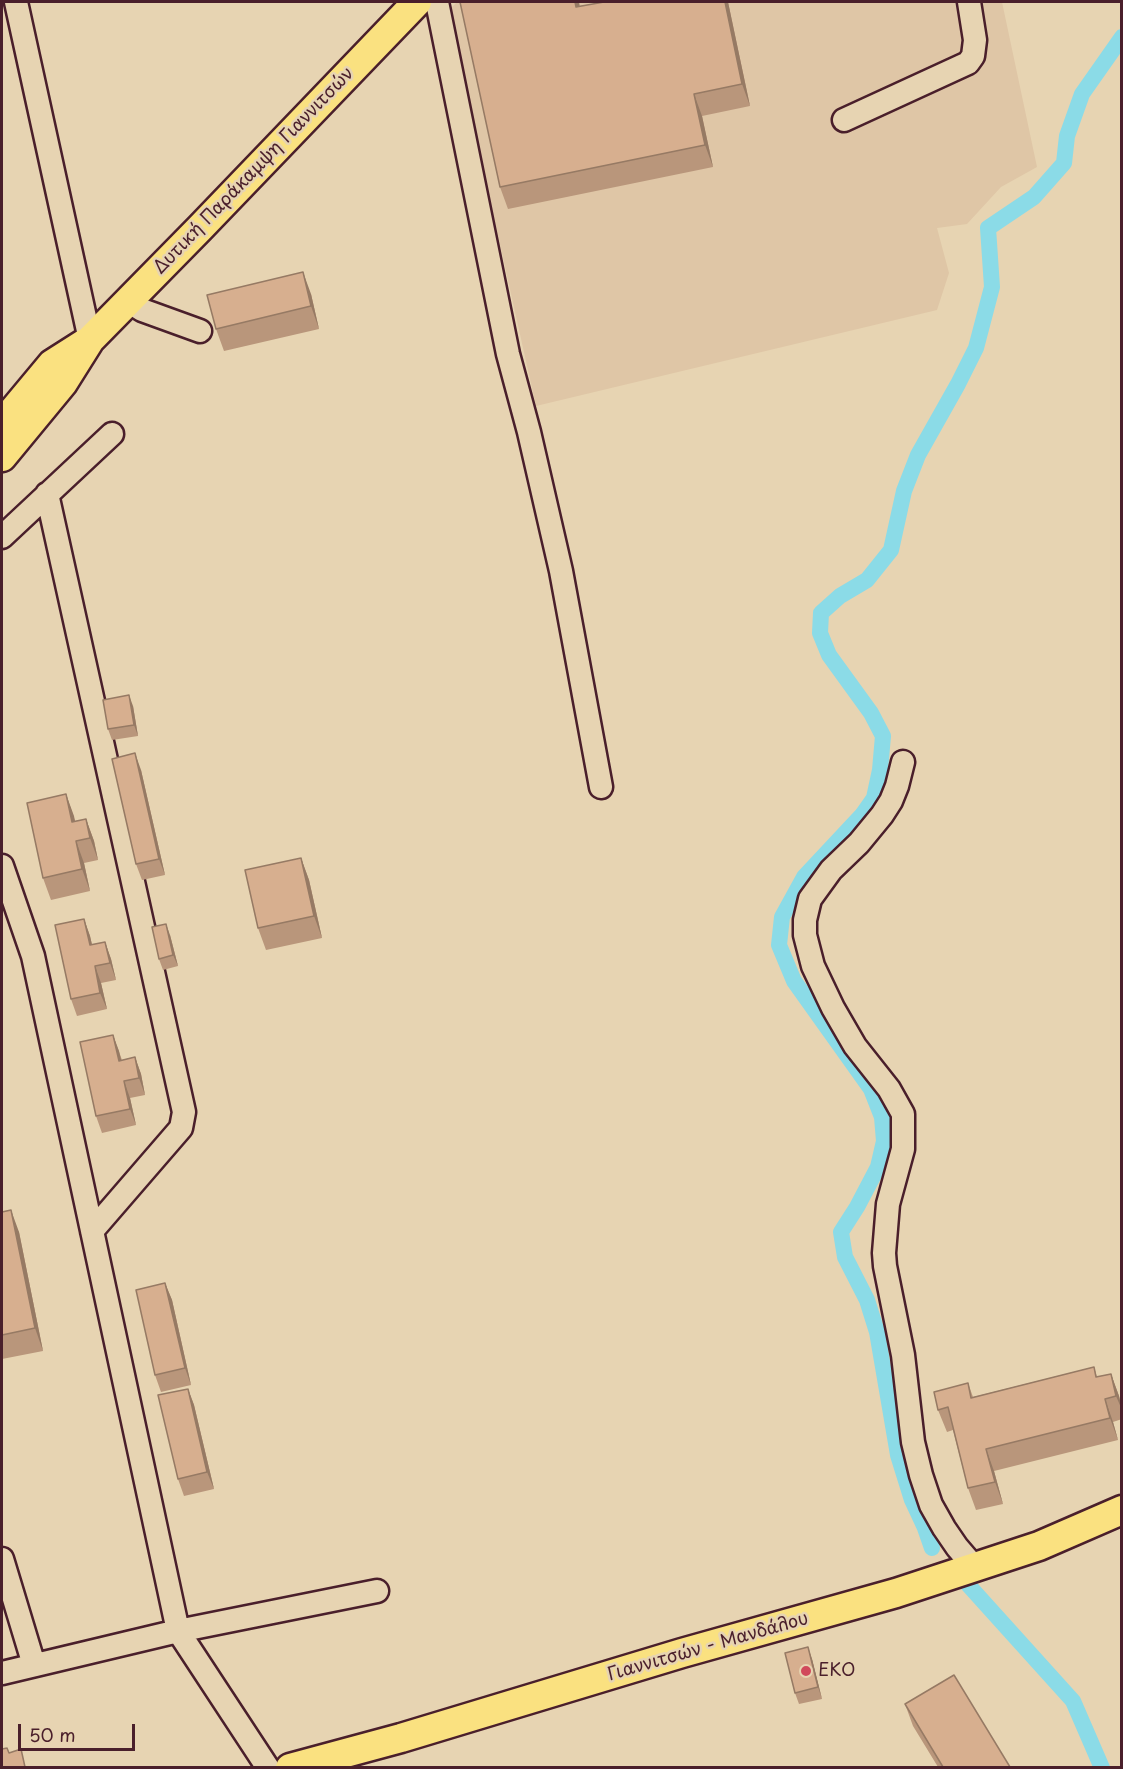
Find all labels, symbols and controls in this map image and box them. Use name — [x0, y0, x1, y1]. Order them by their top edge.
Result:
street label: Δυτική Παράκαμψη Γιαννιτσών — [149, 63, 359, 279]
street label: Γιαννιτσών - Μανδάλου — [605, 1608, 811, 1686]
place label: EKO — [818, 1660, 855, 1682]
marker: EKO — [799, 1664, 813, 1678]
scale bar — [21, 1712, 138, 1750]
text: 50 m — [29, 1721, 76, 1748]

